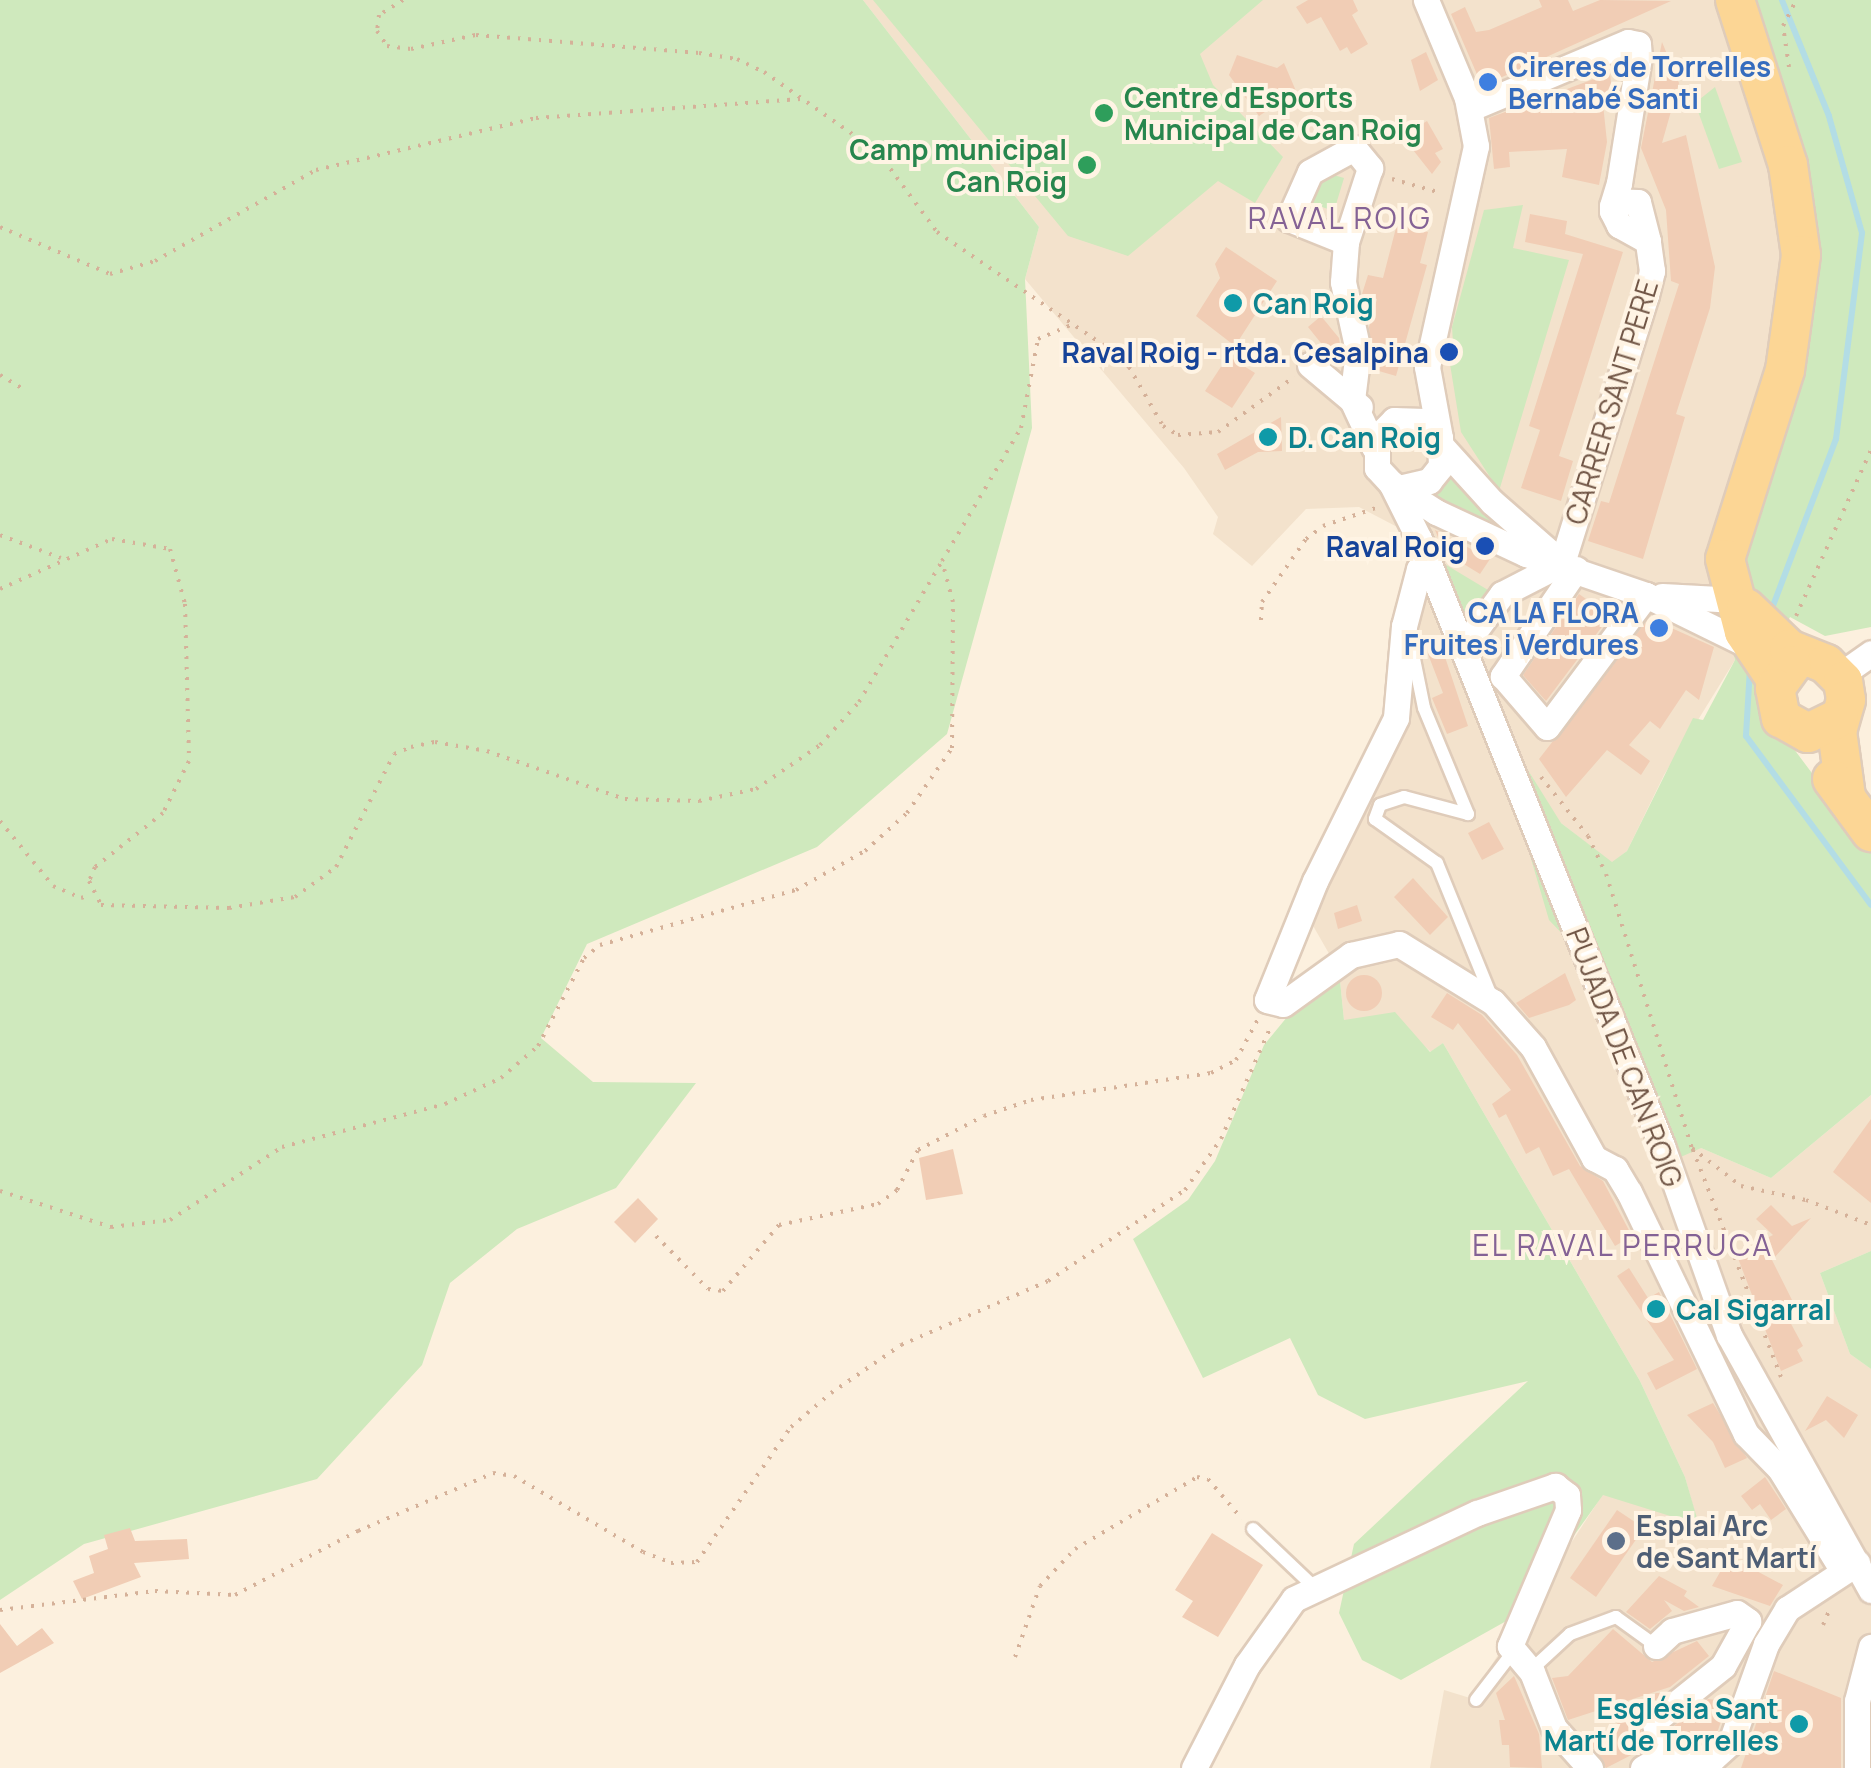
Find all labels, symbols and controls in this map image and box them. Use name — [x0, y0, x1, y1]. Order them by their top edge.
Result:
place label: Cireres de Torrelles Bernabé Santi — [1508, 49, 1771, 115]
marker: Cireres de Torrelles Bernabé Santi — [1477, 71, 1499, 93]
place label: Centre d'Esports Municipal de Can Roig — [1124, 80, 1422, 146]
marker: Centre d'Esports Municipal de Can Roig — [1093, 102, 1115, 124]
place label: Camp municipal Can Roig — [849, 132, 1067, 198]
marker: Camp municipal Can Roig — [1076, 154, 1098, 176]
district label: RAVAL ROIG — [1247, 200, 1433, 236]
street label: CARRER SANT PERE — [1558, 275, 1664, 529]
place label: Can Roig — [1253, 286, 1374, 320]
marker: Can Roig — [1222, 292, 1244, 314]
place label: Raval Roig - rtda. Cesalpina — [1061, 335, 1429, 369]
marker: Raval Roig - rtda. Cesalpina — [1438, 341, 1460, 363]
place label: D. Can Roig — [1288, 420, 1441, 454]
marker: D. Can Roig — [1257, 426, 1279, 448]
place label: Raval Roig — [1326, 529, 1465, 563]
marker: Raval Roig — [1474, 535, 1496, 557]
place label: CA LA FLORA Fruites i Verdures — [1404, 595, 1639, 661]
marker: CA LA FLORA Fruites i Verdures — [1648, 617, 1670, 639]
street label: PUJADA DE CAN ROIG — [1560, 923, 1690, 1191]
district label: EL RAVAL PERRUCA — [1471, 1227, 1775, 1263]
place label: Cal Sigarral — [1676, 1292, 1832, 1326]
marker: Cal Sigarral — [1645, 1298, 1667, 1320]
place label: Esplai Arc de Sant Martí — [1636, 1508, 1817, 1574]
marker: Esplai Arc de Sant Martí — [1605, 1530, 1627, 1552]
place label: Església Sant Martí de Torrelles — [1544, 1691, 1779, 1757]
marker: Església Sant Martí de Torrelles — [1788, 1713, 1810, 1735]

